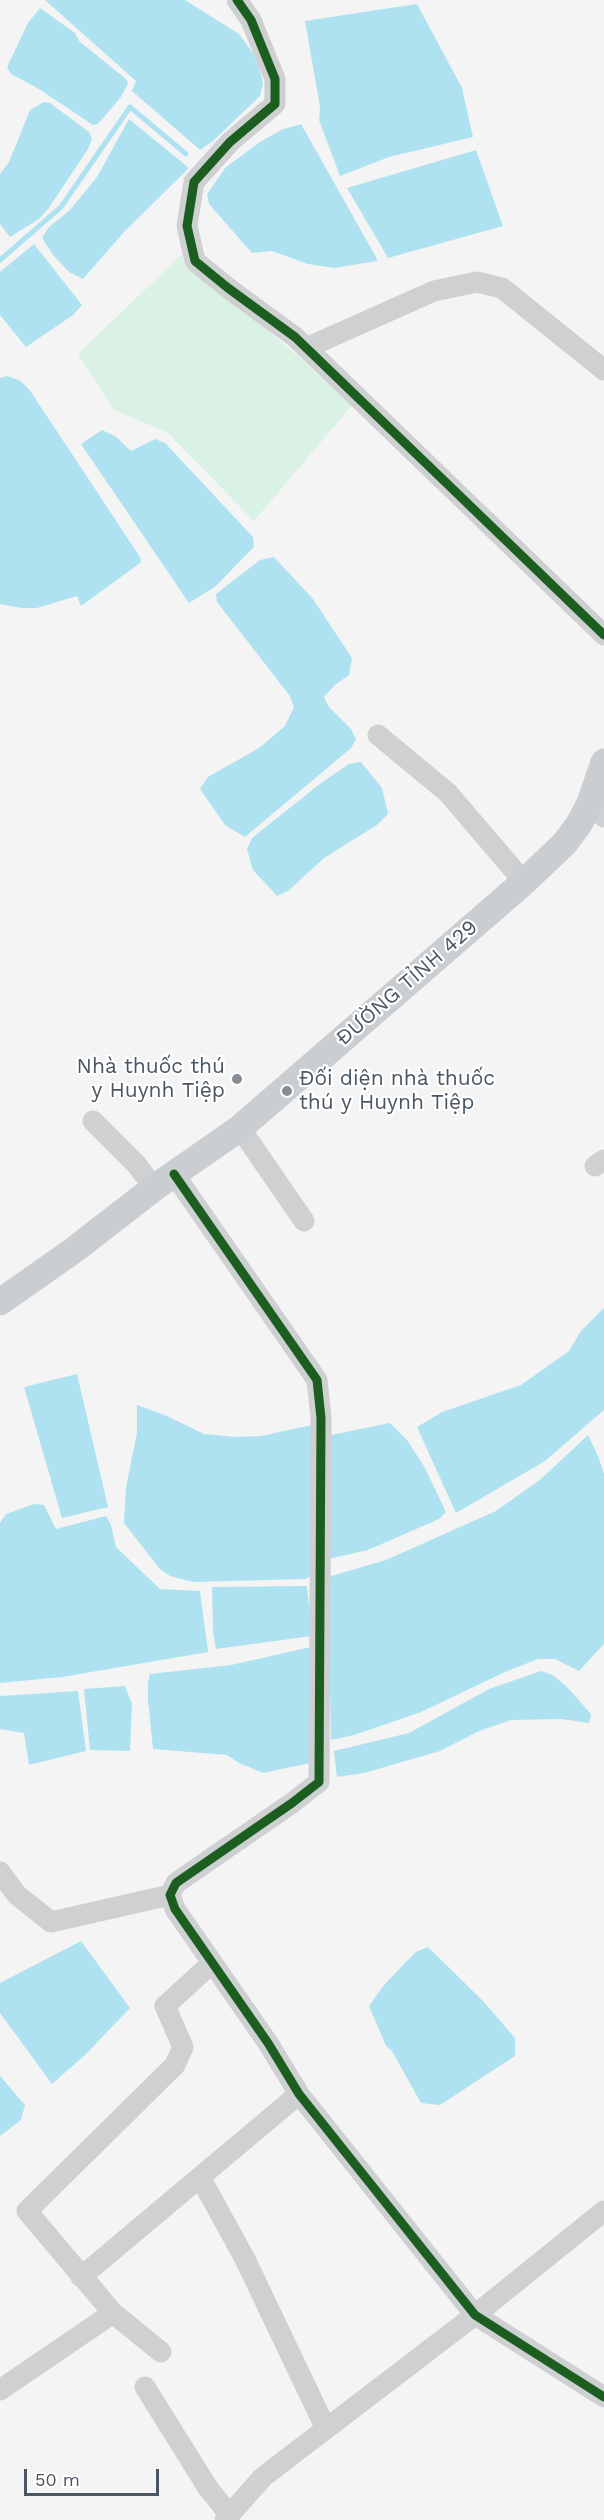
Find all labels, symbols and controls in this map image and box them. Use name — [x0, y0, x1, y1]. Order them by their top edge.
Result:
street label: ĐƯỜNG TỈNH 429 — [331, 915, 483, 1051]
place label: Nhà thuốc thú y Huynh Tiệp — [77, 1054, 225, 1104]
place label: Đối diện nhà thuốc thú y Huynh Tiệp — [299, 1066, 495, 1116]
marker: Nhà thuốc thú y Huynh Tiệp — [230, 1072, 244, 1086]
marker: Đối diện nhà thuốc thú y Huynh Tiệp — [280, 1084, 294, 1098]
scale bar — [27, 2457, 162, 2495]
text: 50 m — [35, 2469, 80, 2490]

